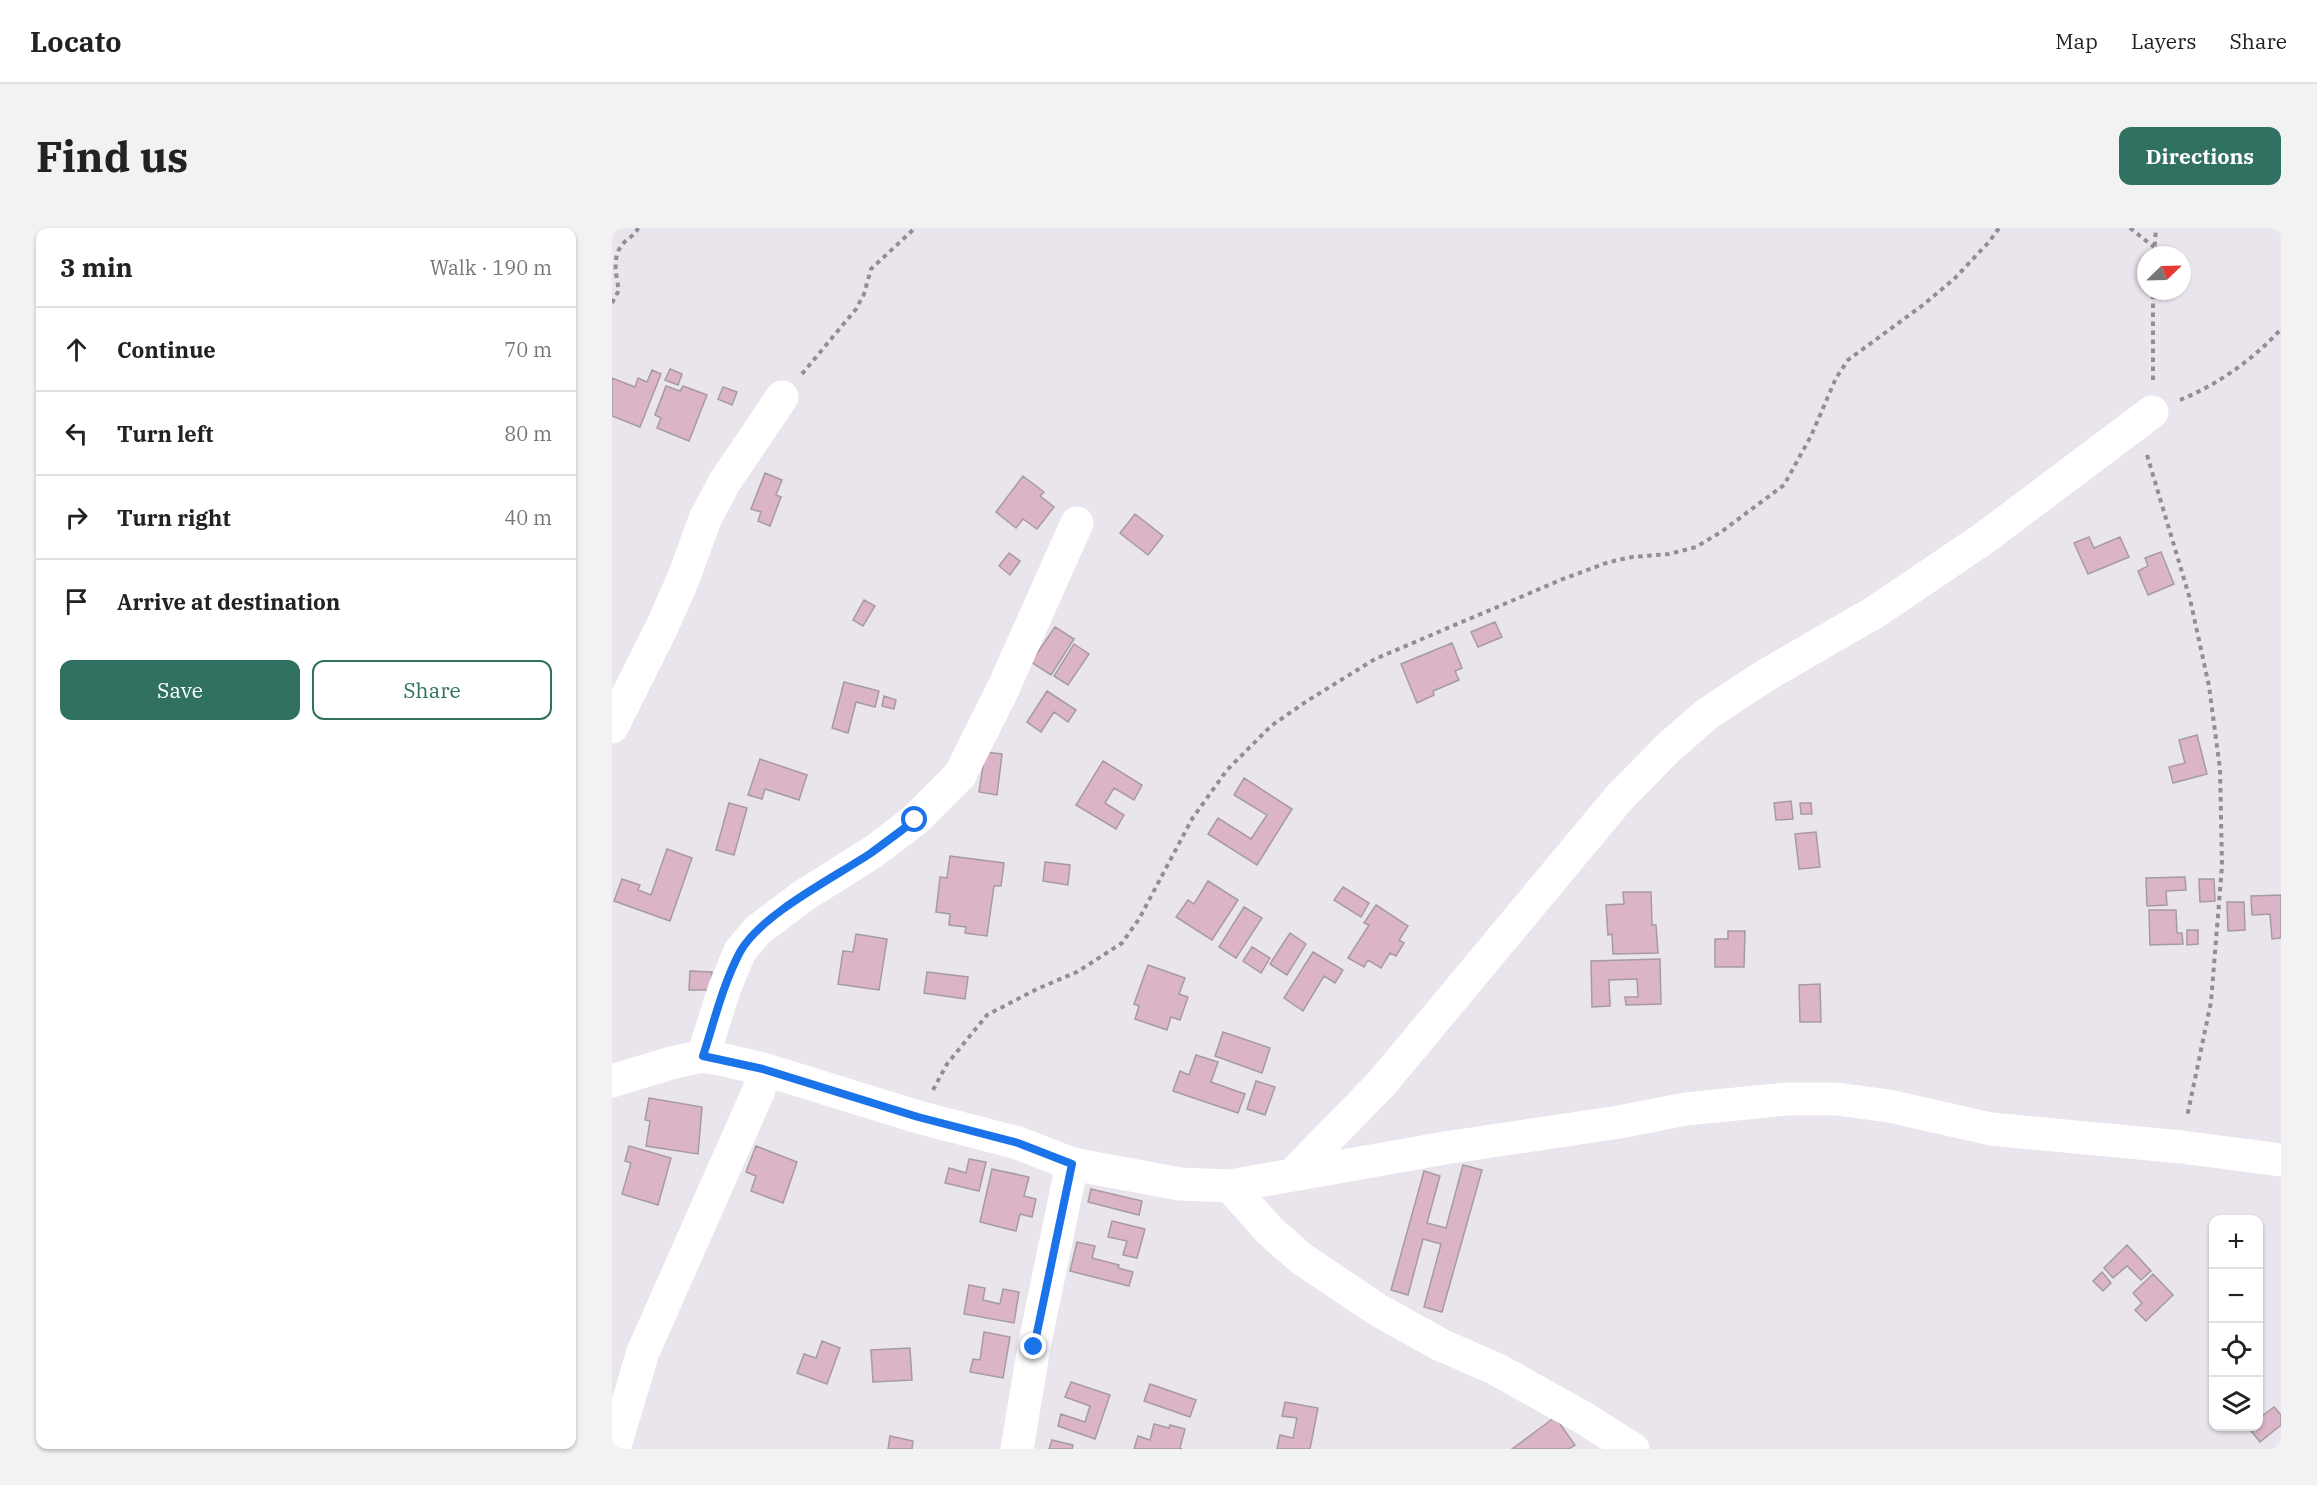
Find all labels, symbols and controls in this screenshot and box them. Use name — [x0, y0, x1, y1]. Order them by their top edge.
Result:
text: Locato — [30, 23, 122, 60]
text: Map — [2055, 27, 2098, 55]
text: Layers — [2131, 27, 2197, 55]
text: Share — [2230, 27, 2287, 55]
button: Directions — [2119, 127, 2281, 185]
text: Find us — [36, 129, 188, 184]
north arrow — [2137, 246, 2191, 300]
text: 3 min — [60, 250, 133, 284]
text: Walk · 190 m — [430, 254, 552, 281]
icon: ahead — [60, 333, 93, 366]
text: Continue — [117, 335, 216, 364]
text: 70 m — [504, 336, 552, 363]
icon: left — [60, 417, 93, 450]
text: Turn left — [117, 419, 213, 448]
text: 80 m — [504, 420, 552, 447]
icon: right — [60, 501, 93, 534]
text: Turn right — [117, 503, 231, 532]
text: 40 m — [504, 504, 552, 531]
icon: arrive — [60, 585, 93, 618]
text: Arrive at destination — [117, 587, 340, 616]
button: Save — [60, 660, 300, 720]
button: Share — [312, 660, 552, 720]
route start — [901, 806, 927, 832]
map controls — [2209, 1215, 2263, 1431]
button: + — [2209, 1215, 2263, 1269]
button: − — [2209, 1269, 2263, 1323]
button: locate — [2209, 1323, 2263, 1377]
route end — [1020, 1333, 1046, 1359]
button: layers — [2209, 1377, 2263, 1431]

